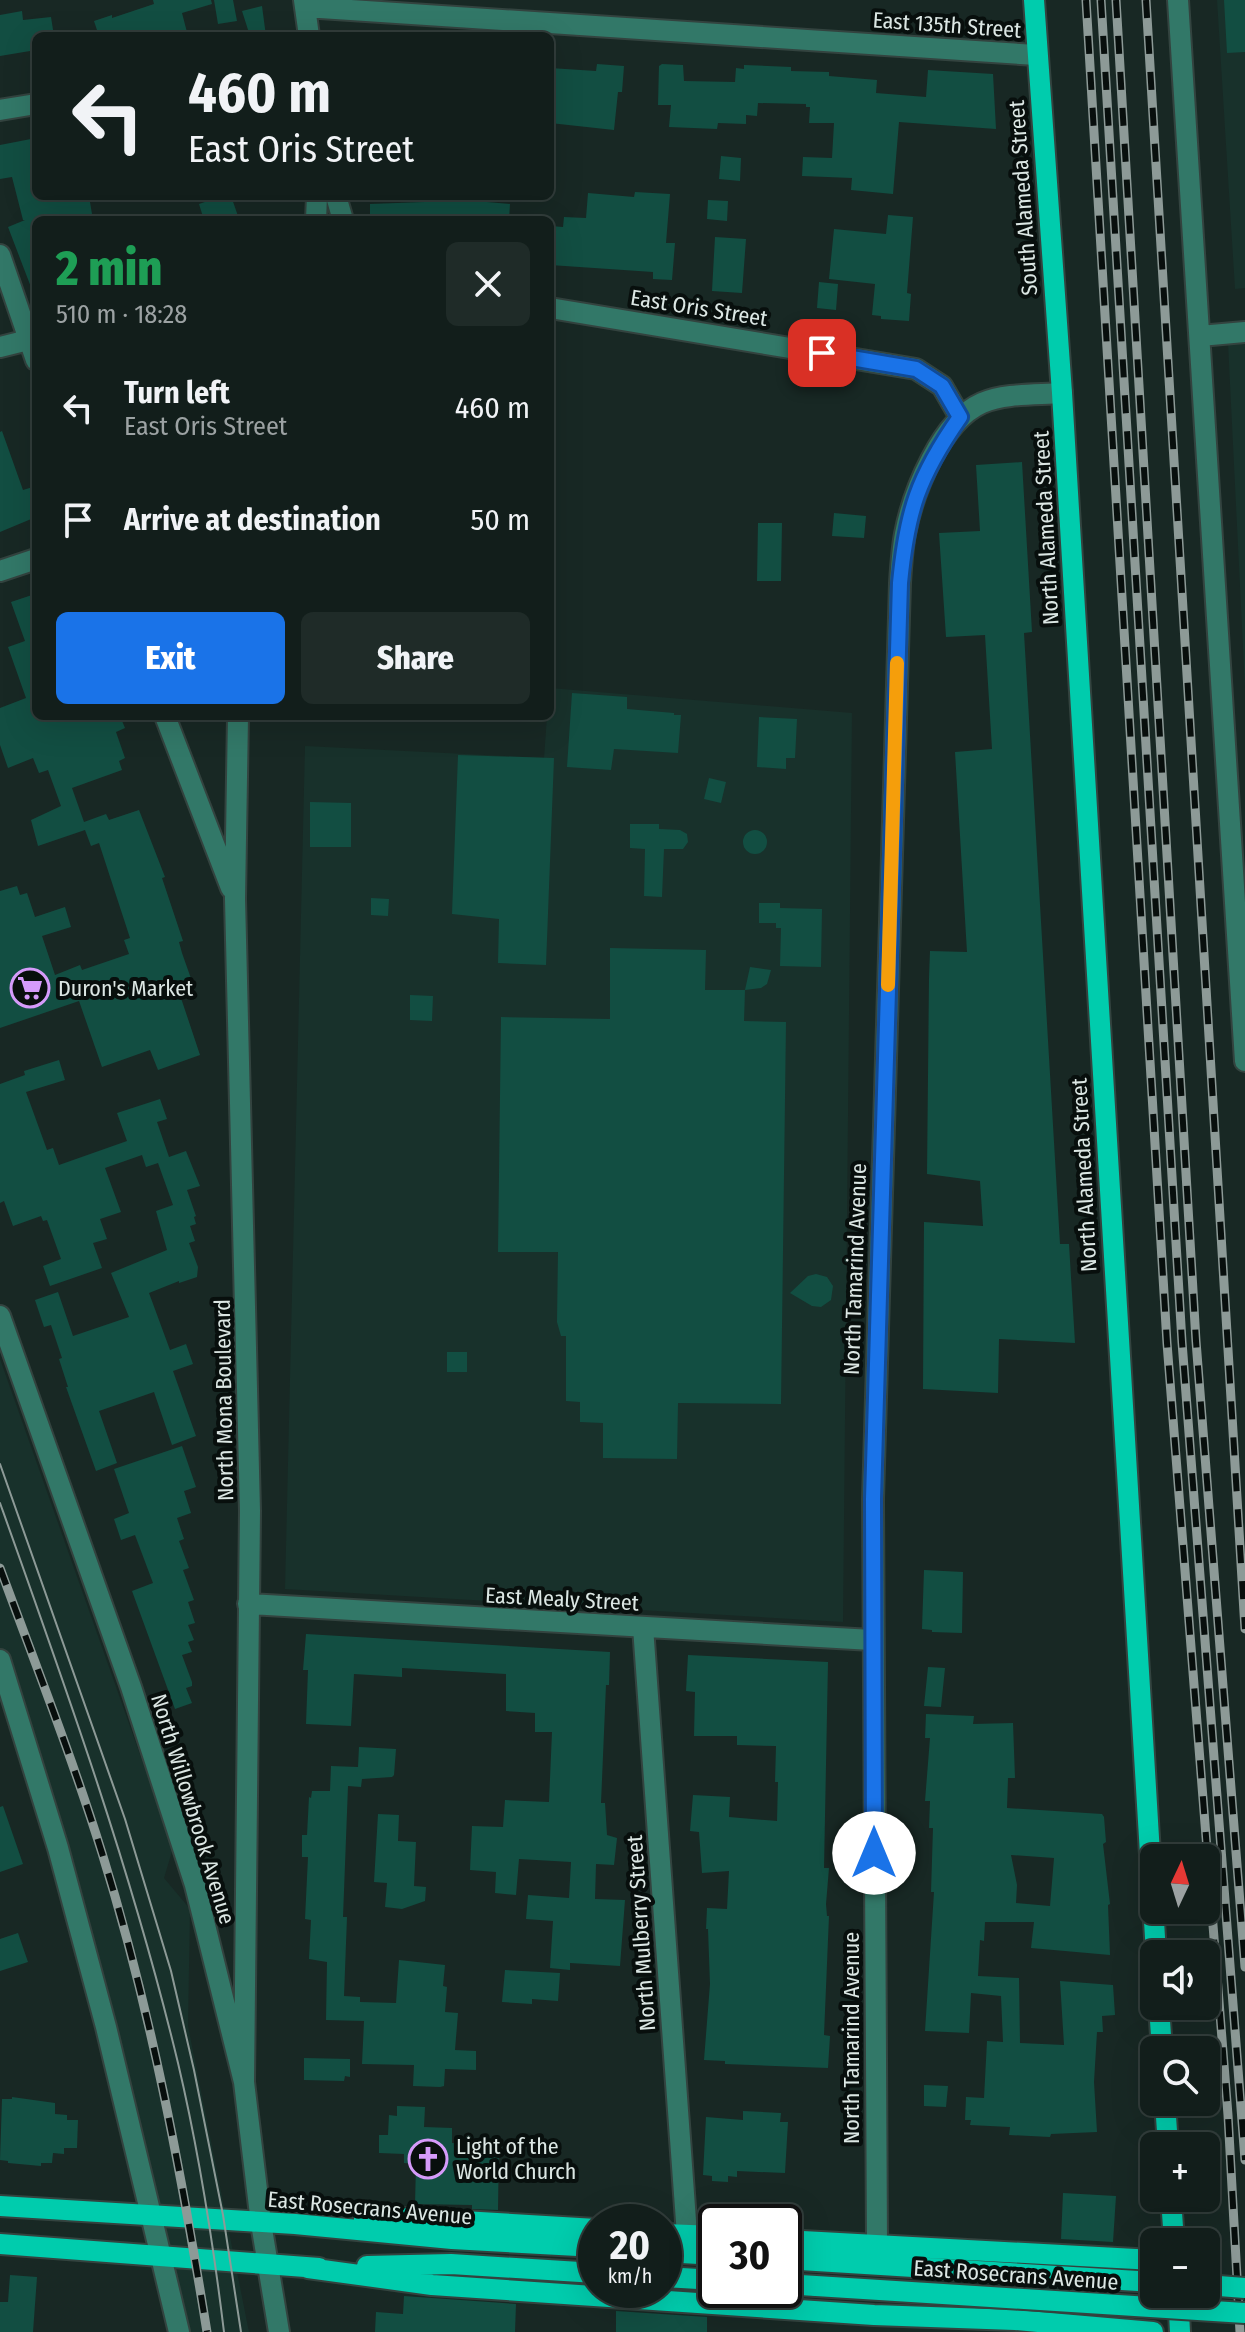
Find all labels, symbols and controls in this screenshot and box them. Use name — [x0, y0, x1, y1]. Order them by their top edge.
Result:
street label: East 135th Street — [872, 6, 1023, 44]
text: 460 m — [188, 60, 331, 127]
icon: left — [56, 64, 160, 168]
street label: South Alameda Street — [1003, 99, 1043, 297]
text: East Oris Street — [188, 128, 414, 172]
text: 2 min — [56, 240, 162, 298]
button: close — [446, 242, 530, 326]
street label: East Oris Street — [629, 284, 770, 332]
text: 510 m · 18:28 — [56, 299, 187, 330]
pin — [788, 319, 856, 387]
icon: arrive — [800, 331, 844, 375]
text: Turn left — [124, 375, 230, 411]
icon: left — [56, 386, 100, 430]
text: 460 m — [455, 390, 530, 426]
text: East Oris Street — [124, 411, 287, 442]
street label: North Alameda Street — [1027, 430, 1065, 626]
icon: arrive — [56, 498, 100, 542]
text: Arrive at destination — [124, 502, 381, 538]
text: 50 m — [470, 502, 530, 538]
button: Exit — [56, 612, 285, 704]
button: Share — [301, 612, 530, 704]
supermarket icon: Duron's Market — [9, 967, 51, 1009]
place label: Duron's Market — [58, 975, 194, 1002]
street label: North Alameda Street — [1065, 1077, 1103, 1273]
street label: North Tamarind Avenue — [838, 1163, 872, 1375]
street label: North Mona Boulevard — [209, 1299, 239, 1501]
street label: East Mealy Street — [484, 1581, 640, 1617]
street label: North Willowbrook Avenue — [145, 1691, 241, 1927]
position arrow — [832, 1811, 916, 1895]
street label: North Mulberry Street — [621, 1833, 661, 2032]
north arrow — [1140, 1844, 1220, 1924]
map controls — [1140, 1844, 1220, 2308]
street label: North Tamarind Avenue — [838, 1932, 865, 2144]
button: sound — [1140, 1940, 1220, 2020]
button: search — [1140, 2036, 1220, 2116]
button: + — [1140, 2132, 1220, 2212]
place label: Light of the World Church — [456, 2133, 576, 2185]
church icon: Light of the World Church — [407, 2138, 449, 2180]
street label: East Rosecrans Avenue — [267, 2186, 473, 2230]
speed limit sign: 30 — [698, 2204, 802, 2308]
text: 20 — [610, 2222, 650, 2270]
button: − — [1140, 2228, 1220, 2308]
street label: East Rosecrans Avenue — [913, 2254, 1119, 2296]
text: km/h — [608, 2264, 652, 2288]

